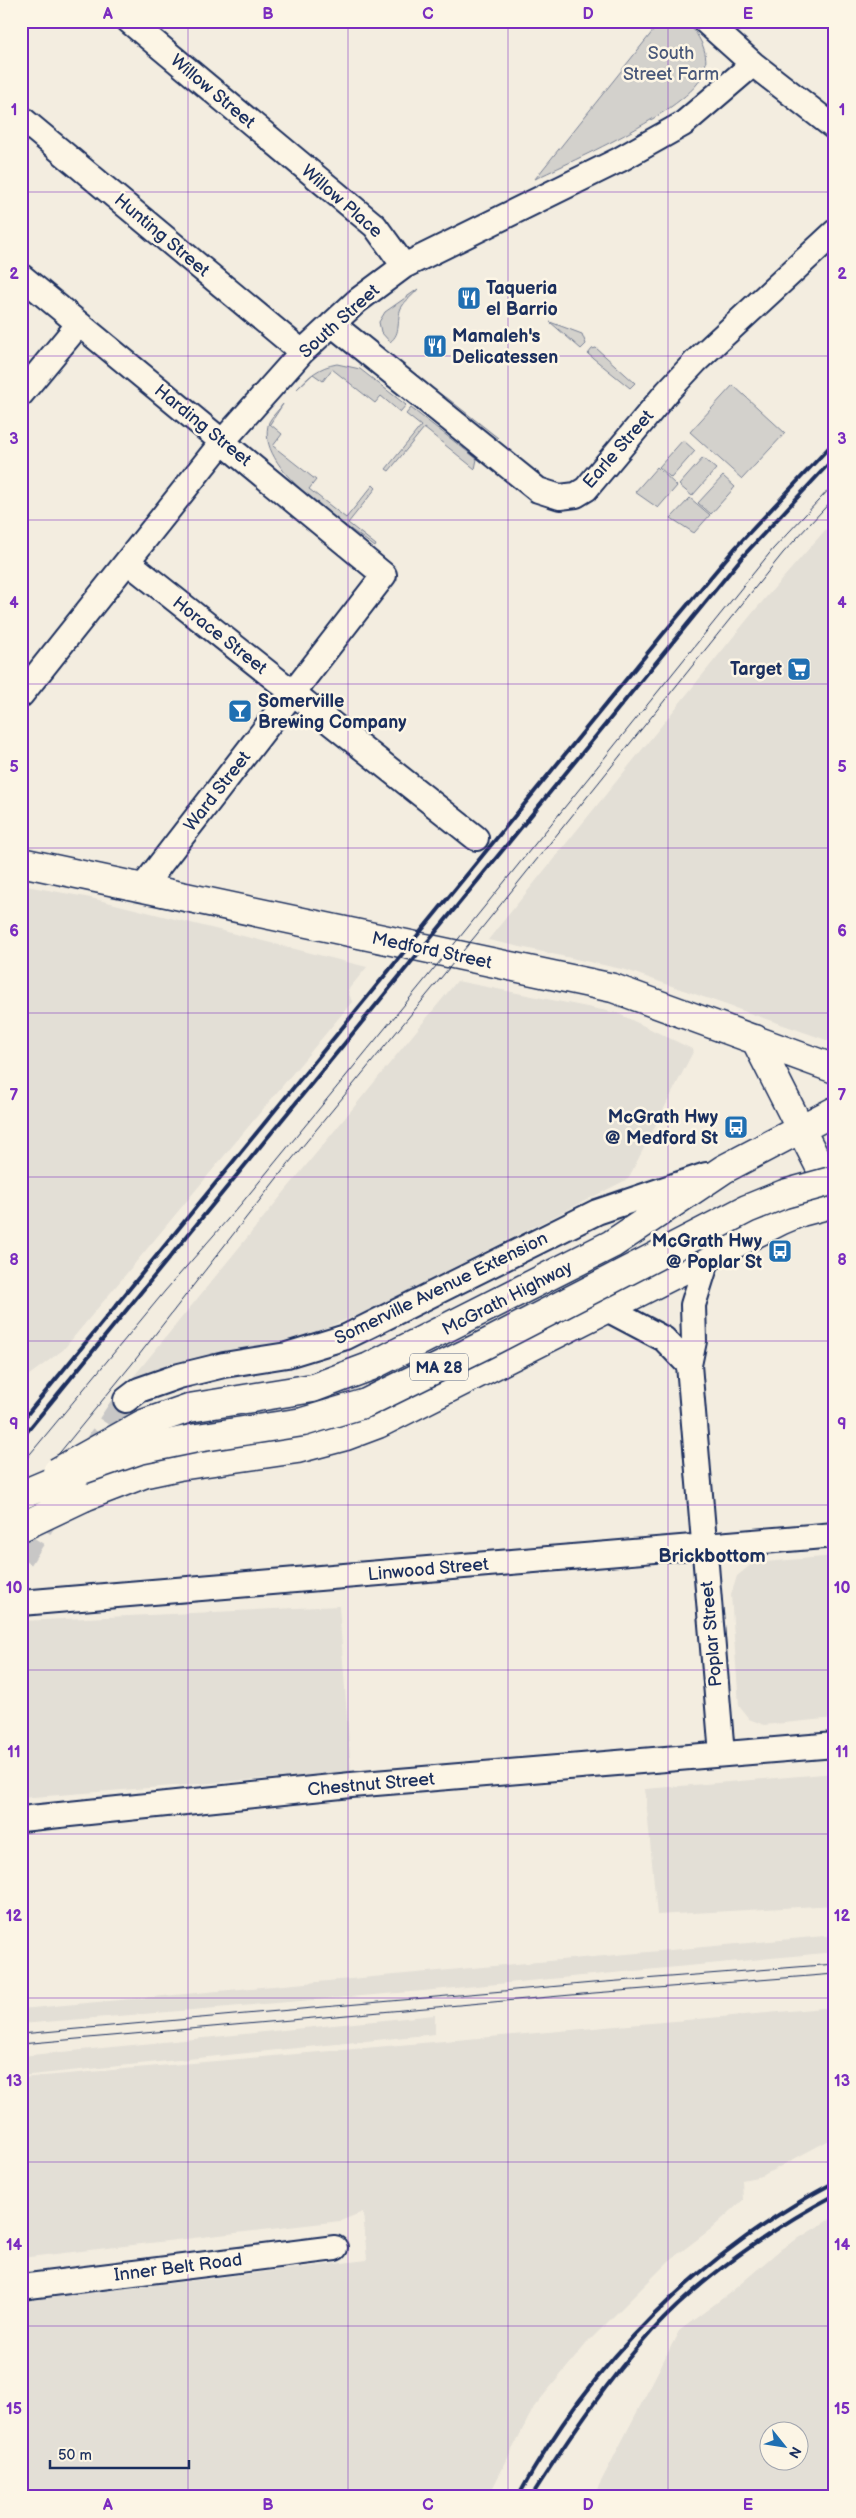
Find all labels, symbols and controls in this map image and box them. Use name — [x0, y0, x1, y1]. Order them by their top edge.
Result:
text: A — [102, 5, 113, 24]
text: B — [262, 5, 274, 24]
text: C — [422, 5, 434, 24]
text: D — [582, 5, 594, 24]
text: E — [743, 5, 753, 24]
park label: South Street Farm — [623, 43, 719, 85]
street label: Willow Street — [166, 50, 260, 133]
text: 1 — [11, 101, 17, 120]
text: 1 — [839, 101, 845, 120]
street label: Willow Place — [297, 161, 387, 242]
street label: Hunting Street — [110, 190, 214, 282]
text: 2 — [9, 265, 19, 284]
text: 2 — [837, 265, 847, 284]
place label: Taqueria el Barrio — [486, 278, 558, 320]
street label: South Street — [295, 280, 384, 363]
restaurant icon: Taqueria el Barrio — [456, 285, 482, 311]
place label: Mamaleh's Delicatessen — [452, 326, 558, 368]
restaurant icon: Mamaleh's Delicatessen — [422, 333, 448, 359]
street label: Harding Street — [150, 380, 256, 471]
street label: Earle Street — [579, 405, 658, 493]
text: 3 — [9, 430, 19, 449]
text: 3 — [837, 430, 847, 449]
street label: Horace Street — [168, 592, 271, 679]
text: 4 — [9, 594, 19, 613]
text: 4 — [837, 594, 847, 613]
supermarket icon: Target — [786, 656, 812, 682]
place label: Target — [730, 659, 782, 680]
place label: Somerville Brewing Company — [258, 691, 407, 733]
bar icon: Somerville Brewing Company — [227, 698, 253, 724]
street label: Ward Street — [180, 747, 255, 836]
text: 5 — [9, 758, 19, 777]
text: 5 — [837, 758, 847, 777]
text: 6 — [9, 922, 19, 941]
text: 6 — [837, 922, 847, 941]
street label: Medford Street — [370, 928, 494, 974]
text: 7 — [10, 1086, 19, 1105]
text: 7 — [838, 1086, 847, 1105]
place label: McGrath Hwy @ Medford St — [605, 1107, 719, 1149]
bus stop icon: McGrath Hwy @ Medford St — [723, 1114, 749, 1140]
street label: Somerville Avenue Extension — [331, 1228, 551, 1349]
place label: McGrath Hwy @ Poplar St — [652, 1231, 763, 1273]
bus stop icon: McGrath Hwy @ Poplar St — [767, 1238, 793, 1264]
text: 8 — [9, 1251, 19, 1270]
text: 8 — [837, 1251, 847, 1270]
street label: McGrath Highway — [439, 1256, 577, 1340]
road number: MA 28 — [410, 1354, 468, 1380]
text: 9 — [9, 1415, 19, 1434]
text: 9 — [837, 1415, 847, 1434]
district label: Brickbottom — [658, 1545, 766, 1568]
street label: Linwood Street — [367, 1554, 490, 1585]
text: 10 — [6, 1579, 22, 1598]
text: 10 — [834, 1579, 850, 1598]
street label: Poplar Street — [696, 1580, 727, 1688]
text: 11 — [7, 1743, 21, 1762]
text: 11 — [835, 1743, 849, 1762]
street label: Chestnut Street — [307, 1768, 436, 1801]
text: 12 — [6, 1907, 23, 1926]
text: 12 — [834, 1907, 851, 1926]
text: 13 — [6, 2072, 22, 2091]
text: 13 — [834, 2072, 850, 2091]
text: 14 — [6, 2236, 23, 2255]
text: 14 — [834, 2236, 851, 2255]
street label: Inner Belt Road — [113, 2249, 243, 2286]
text: 15 — [6, 2400, 22, 2419]
text: 15 — [834, 2400, 850, 2419]
north arrow — [758, 2420, 808, 2470]
scale bar — [50, 2438, 189, 2470]
text: N — [785, 2443, 805, 2461]
text: 50 m — [58, 2446, 92, 2465]
text: A — [102, 2496, 113, 2515]
text: B — [262, 2496, 274, 2515]
text: C — [422, 2496, 434, 2515]
text: D — [582, 2496, 594, 2515]
text: E — [743, 2496, 753, 2515]

